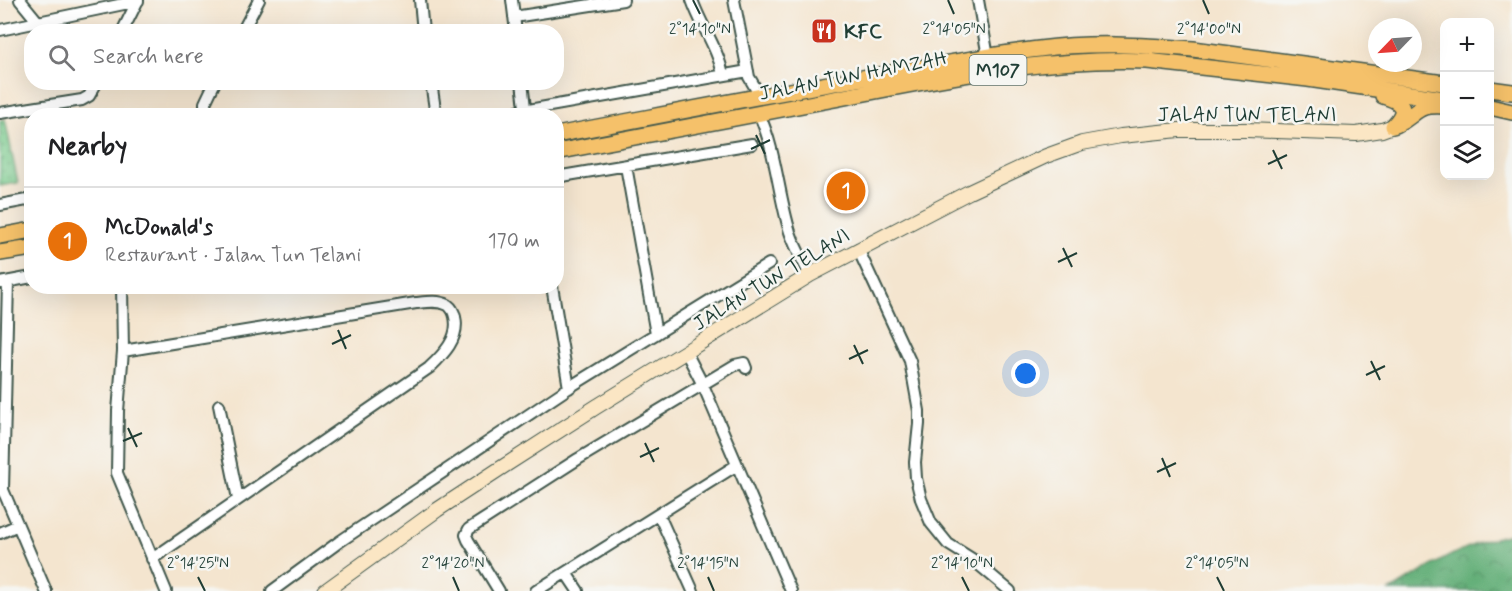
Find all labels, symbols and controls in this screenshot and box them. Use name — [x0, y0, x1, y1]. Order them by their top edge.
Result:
restaurant icon: KFC — [809, 16, 839, 46]
north arrow — [1368, 18, 1422, 72]
map controls — [1440, 18, 1494, 180]
button: + — [1440, 18, 1494, 72]
place label: KFC — [844, 19, 882, 46]
text: 2°14'10"N — [669, 20, 731, 40]
text: 2°14'05"N — [922, 20, 986, 40]
text: 2°14'00"N — [1177, 20, 1241, 40]
search box — [24, 24, 564, 90]
icon: search — [45, 41, 78, 74]
text: Search here — [93, 43, 204, 71]
street label: JALAN TUN HAMZAH — [757, 45, 950, 108]
road number: M107 — [970, 55, 1026, 85]
button: − — [1440, 72, 1494, 126]
street label: JALAN TUN TELANI — [1158, 102, 1336, 129]
button: layers — [1440, 126, 1494, 180]
text: Nearby — [48, 130, 127, 164]
pin: 1 — [826, 168, 866, 213]
text: McDonald's — [105, 214, 213, 242]
street label: JALAN TUN TELANI — [688, 223, 855, 338]
text: 1 — [63, 228, 72, 255]
text: 170 m — [488, 228, 540, 255]
text: Restaurant · Jalan Tun Telani — [105, 242, 361, 269]
your location — [1011, 359, 1040, 388]
text: 2°14'25"N — [167, 554, 229, 574]
text: 2°14'20"N — [422, 554, 484, 574]
text: 2°14'15"N — [677, 554, 739, 574]
text: 2°14'10"N — [931, 554, 993, 574]
text: 2°14'05"N — [1185, 554, 1249, 574]

